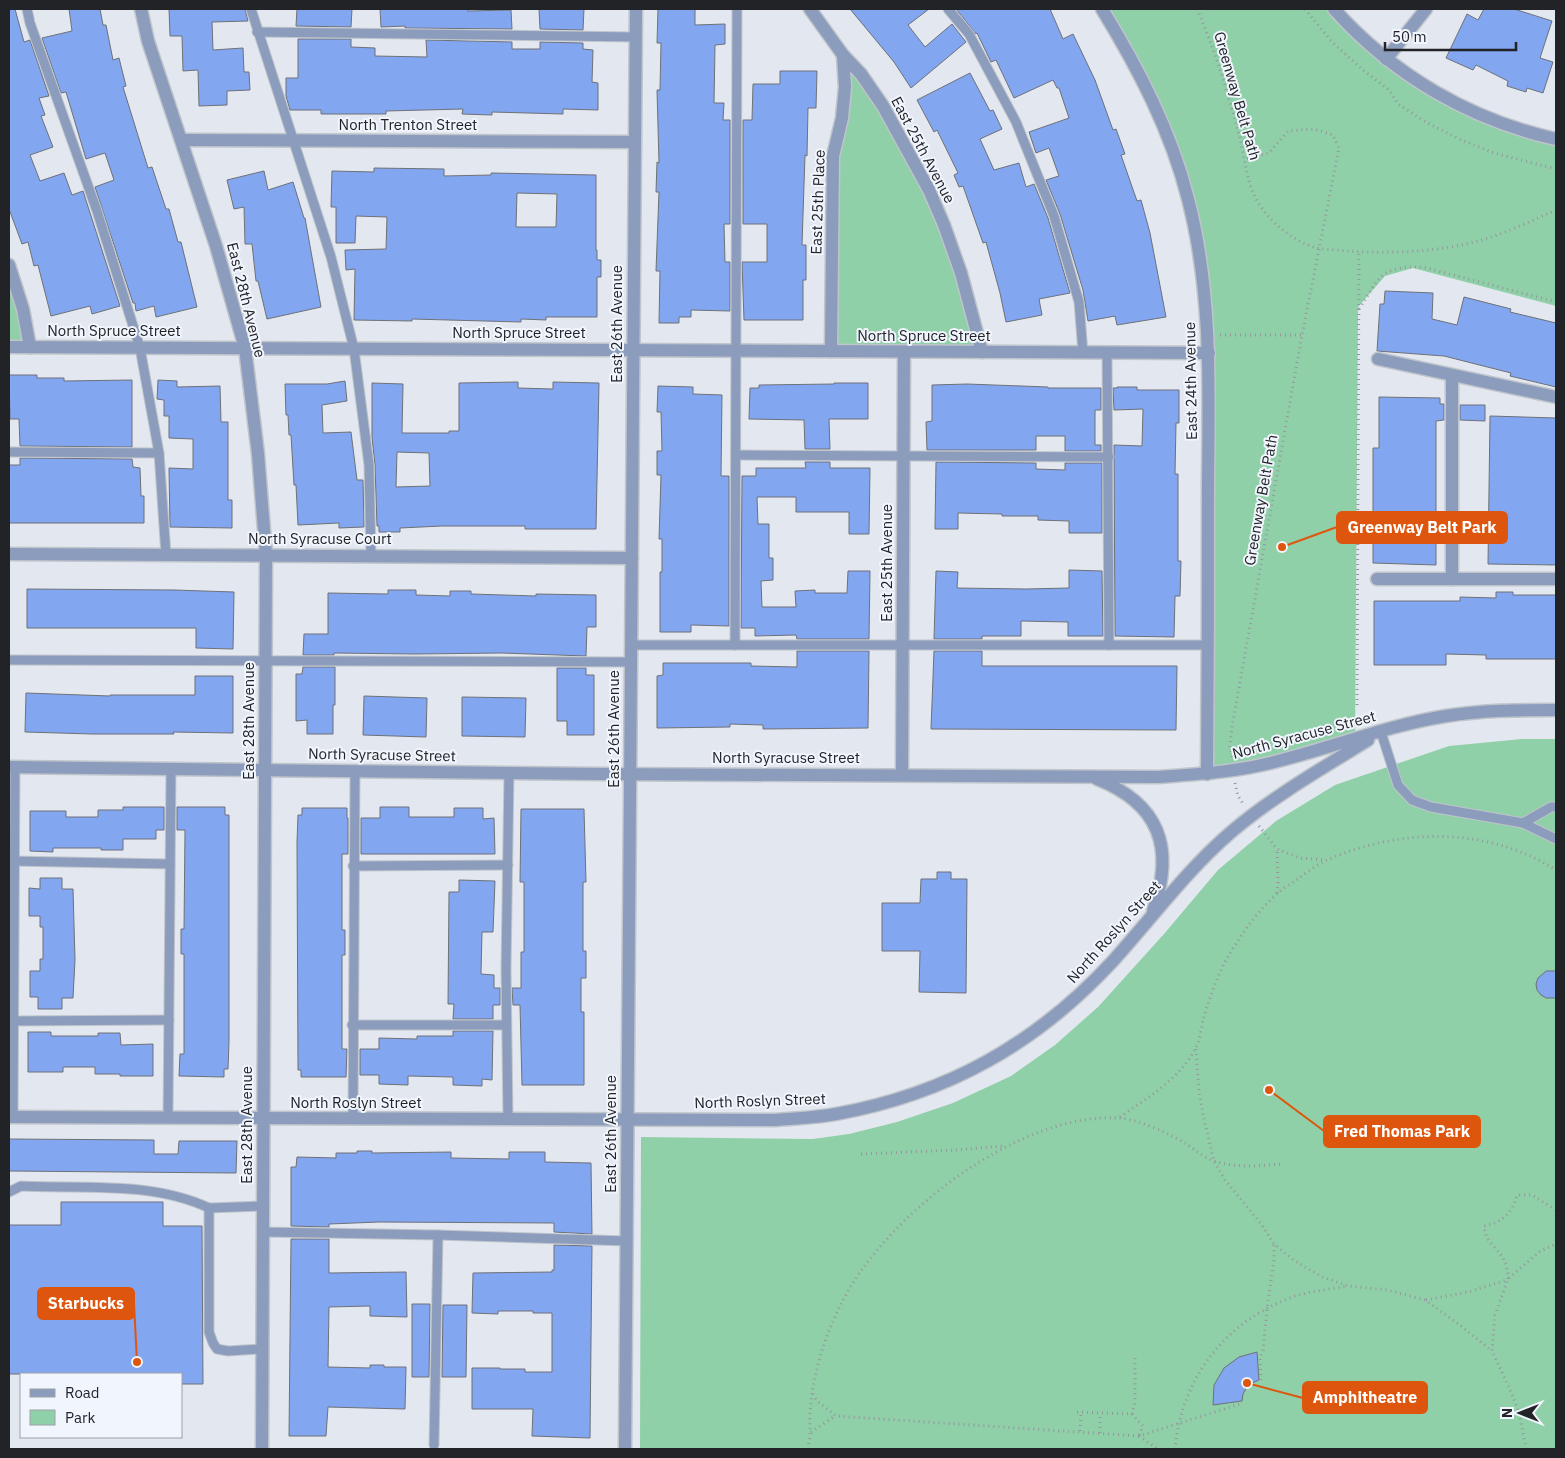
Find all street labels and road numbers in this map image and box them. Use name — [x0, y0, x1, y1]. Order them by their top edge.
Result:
street label: Greenway Belt Path — [1210, 29, 1265, 162]
street label: East 25th Avenue — [887, 93, 960, 206]
street label: North Trenton Street — [339, 115, 477, 134]
street label: East 25th Place — [806, 149, 829, 255]
street label: East 28th Avenue — [223, 240, 270, 360]
street label: East 26th Avenue — [607, 265, 626, 383]
street label: North Spruce Street — [47, 321, 181, 340]
street label: East 24th Avenue — [1180, 322, 1201, 440]
street label: North Spruce Street — [452, 323, 586, 342]
street label: North Spruce Street — [857, 326, 991, 345]
street label: Greenway Belt Path — [1240, 433, 1281, 567]
street label: East 25th Avenue — [877, 504, 896, 622]
street label: North Syracuse Court — [248, 529, 392, 548]
street label: East 28th Avenue — [239, 662, 258, 780]
street label: East 26th Avenue — [604, 670, 623, 788]
street label: North Syracuse Street — [1230, 706, 1378, 763]
street label: North Syracuse Street — [308, 744, 456, 765]
street label: North Syracuse Street — [712, 748, 860, 767]
street label: North Roslyn Street — [1063, 876, 1165, 987]
street label: East 28th Avenue — [237, 1066, 256, 1184]
street label: East 26th Avenue — [601, 1075, 620, 1193]
street label: North Roslyn Street — [694, 1089, 826, 1112]
street label: North Roslyn Street — [290, 1093, 422, 1112]

